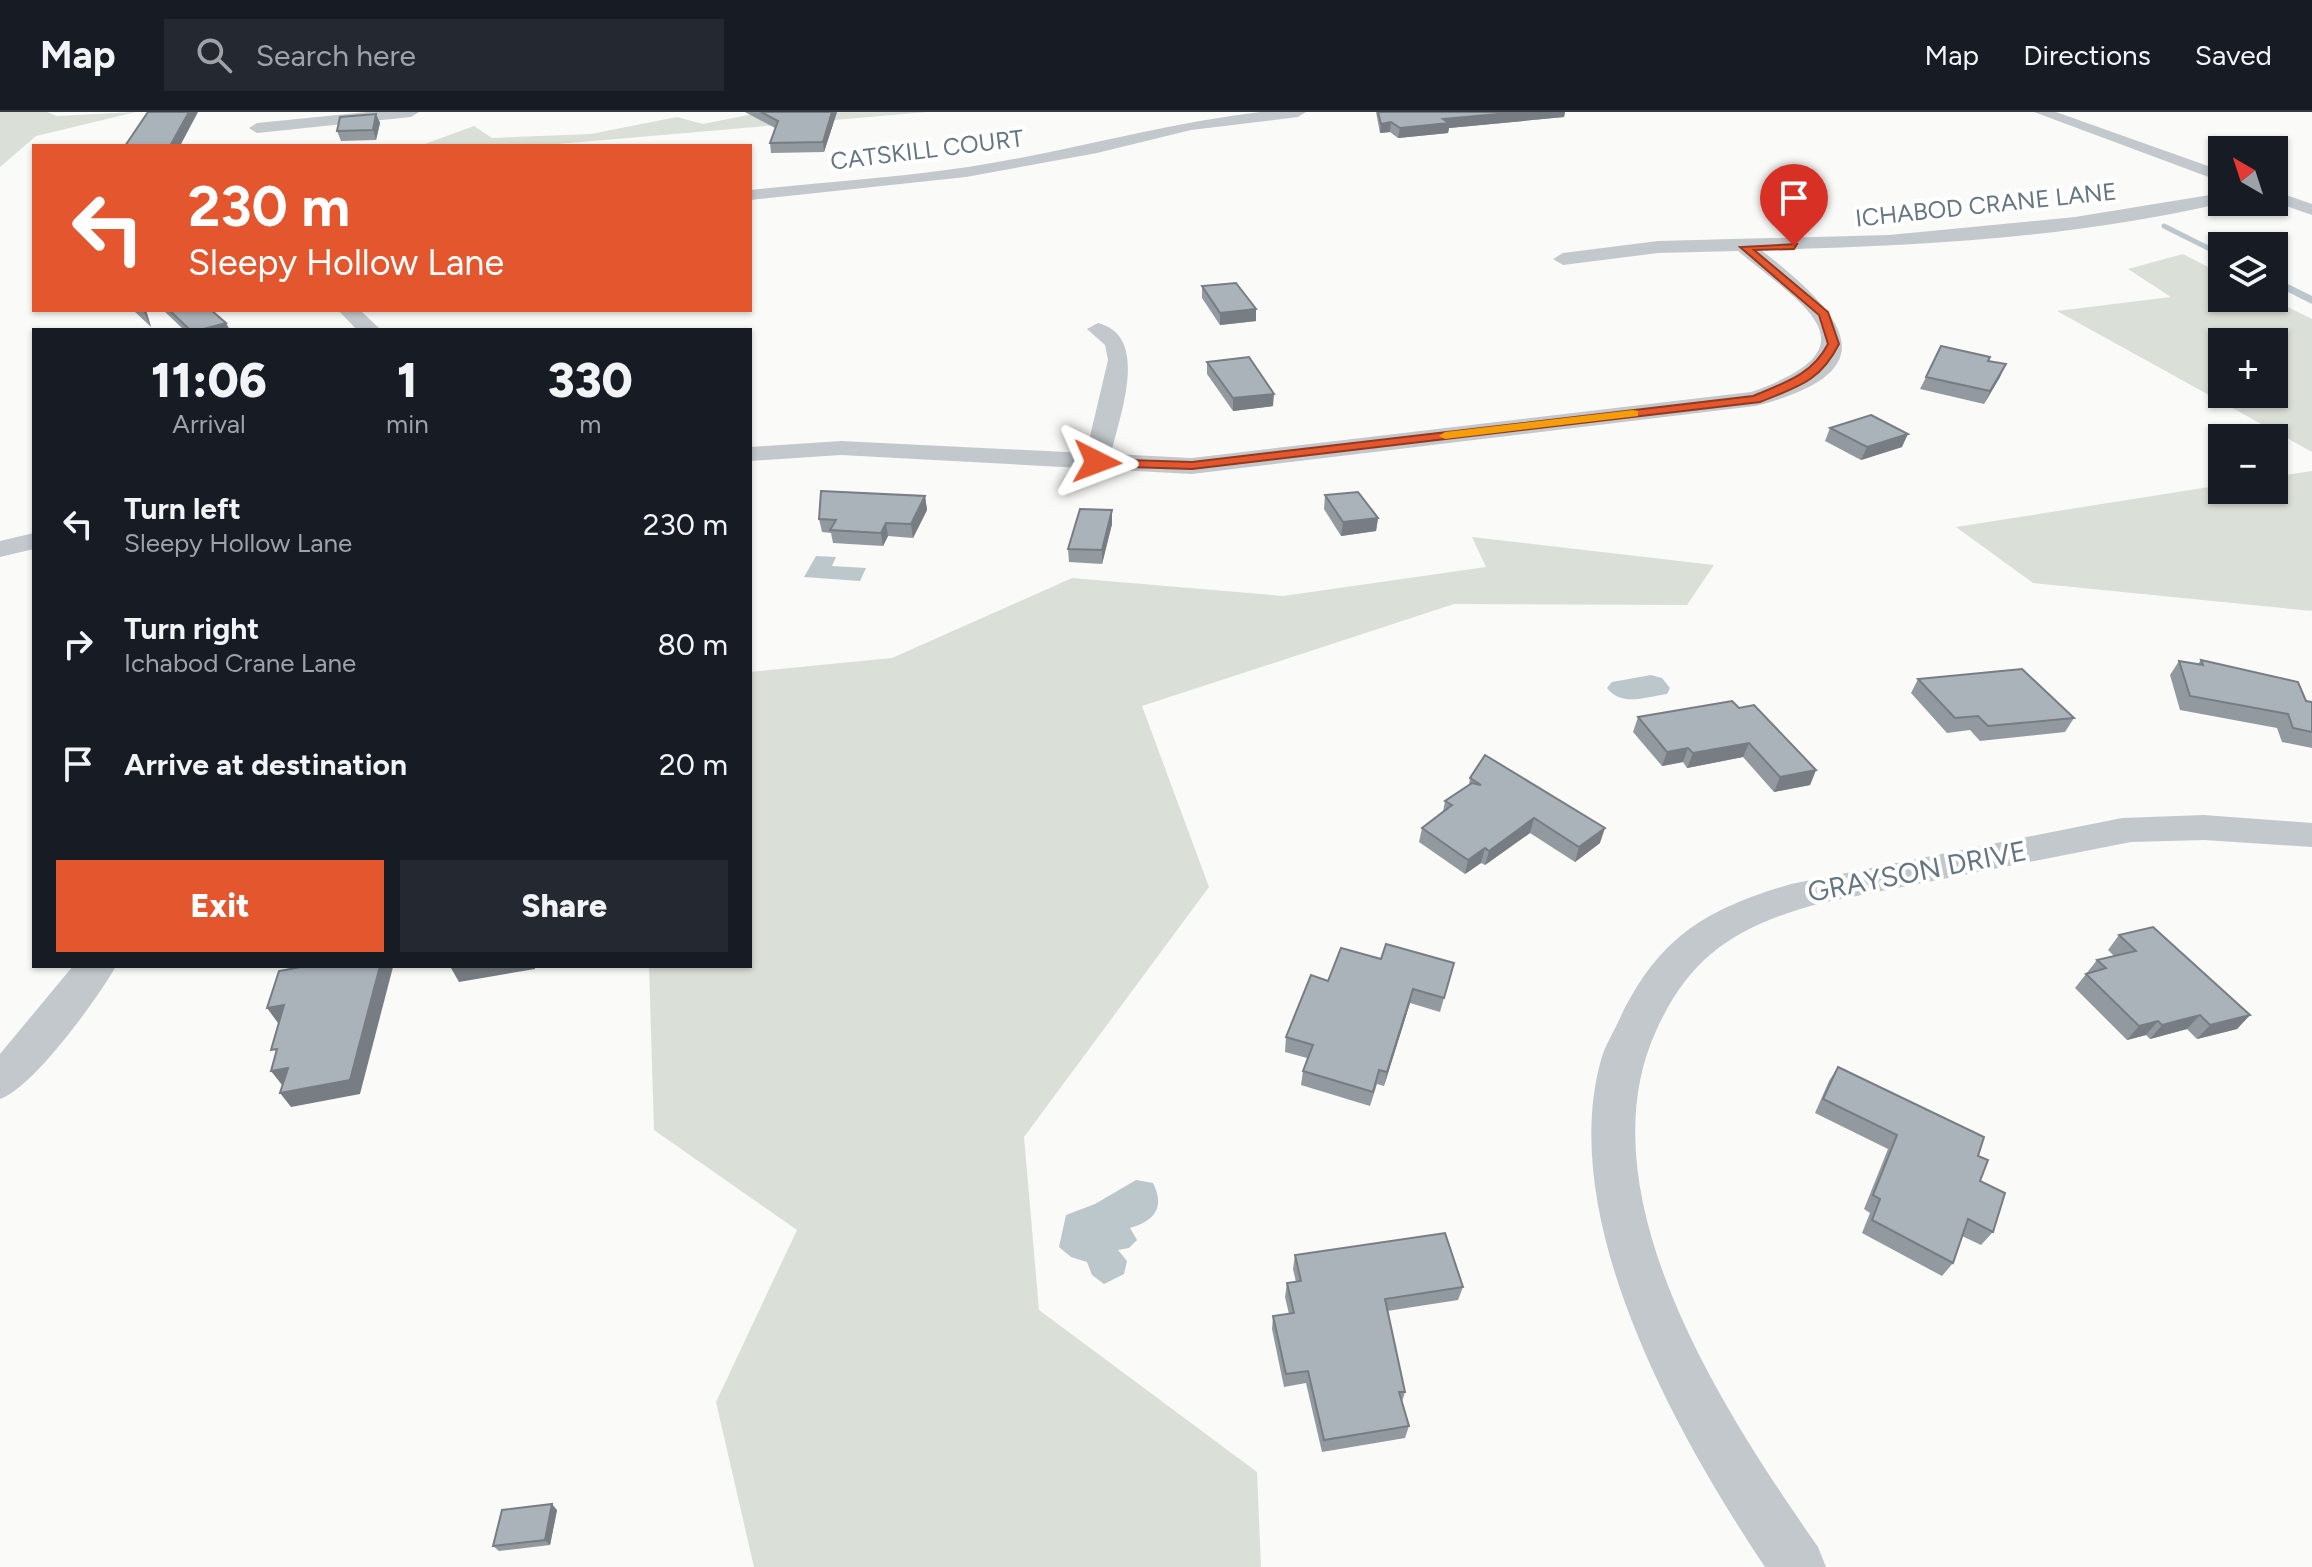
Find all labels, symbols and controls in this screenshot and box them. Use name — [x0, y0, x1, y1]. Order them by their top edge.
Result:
search box — [164, 19, 724, 91]
text: Map — [40, 32, 116, 78]
icon: search — [192, 33, 236, 77]
text: Search here — [256, 37, 416, 74]
text: Map — [1925, 38, 1979, 72]
text: Directions — [2023, 38, 2151, 72]
text: Saved — [2195, 38, 2272, 72]
street label: CATSKILL COURT — [829, 123, 1025, 176]
north arrow — [2208, 136, 2288, 216]
map controls — [2208, 136, 2288, 504]
pin — [1760, 164, 1828, 246]
text: 230 m — [188, 173, 350, 240]
icon: left — [56, 176, 160, 280]
icon: arrive — [1772, 176, 1816, 220]
street label: ICHABOD CRANE LANE — [1854, 176, 2118, 233]
button: layers — [2208, 232, 2288, 312]
text: Sleepy Hollow Lane — [188, 241, 504, 284]
button: + — [2208, 328, 2288, 408]
text: 11:06 — [151, 351, 267, 409]
text: 1 — [397, 351, 418, 409]
text: 330 — [548, 351, 633, 409]
text: Arrival — [172, 408, 246, 440]
text: min — [386, 408, 429, 440]
text: m — [579, 408, 601, 440]
position arrow — [1055, 420, 1139, 504]
button: − — [2208, 424, 2288, 504]
text: Turn left — [124, 490, 241, 527]
icon: left — [56, 502, 100, 546]
text: 230 m — [643, 506, 728, 543]
text: Sleepy Hollow Lane — [124, 527, 352, 559]
text: Turn right — [124, 610, 259, 647]
icon: right — [56, 622, 100, 666]
text: 80 m — [657, 626, 728, 663]
text: Ichabod Crane Lane — [124, 647, 356, 679]
icon: arrive — [56, 742, 100, 786]
text: Arrive at destination — [124, 746, 407, 783]
text: 20 m — [659, 746, 728, 783]
street label: GRAYSON DRIVE — [1805, 833, 2029, 909]
button: Exit — [56, 860, 384, 952]
button: Share — [400, 860, 728, 952]

